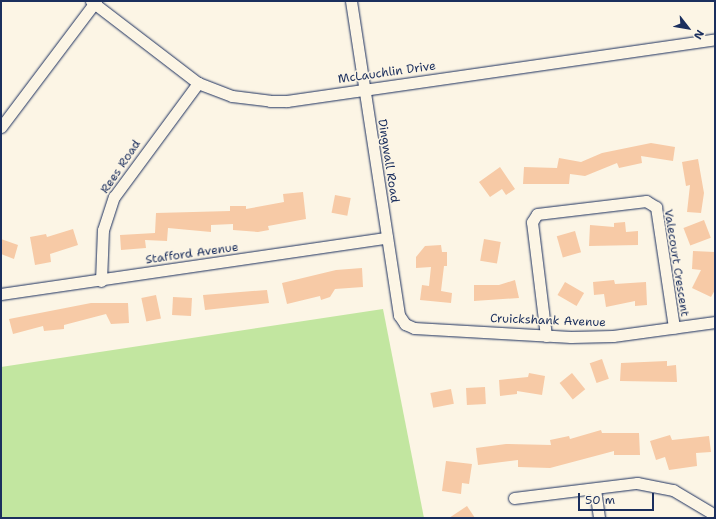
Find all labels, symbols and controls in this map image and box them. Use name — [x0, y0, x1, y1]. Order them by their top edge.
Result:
north arrow — [668, 8, 708, 48]
text: N — [690, 27, 707, 42]
street label: McLauchlin Drive — [337, 59, 437, 87]
street label: Dingwall Road — [374, 118, 402, 204]
street label: Rees Road — [98, 138, 144, 196]
street label: Valecourt Crescent — [660, 208, 692, 318]
street label: Stafford Avenue — [145, 240, 239, 268]
street label: Cruickshank Avenue — [490, 312, 606, 330]
scale bar — [580, 485, 656, 511]
text: 50 m — [585, 492, 615, 508]

